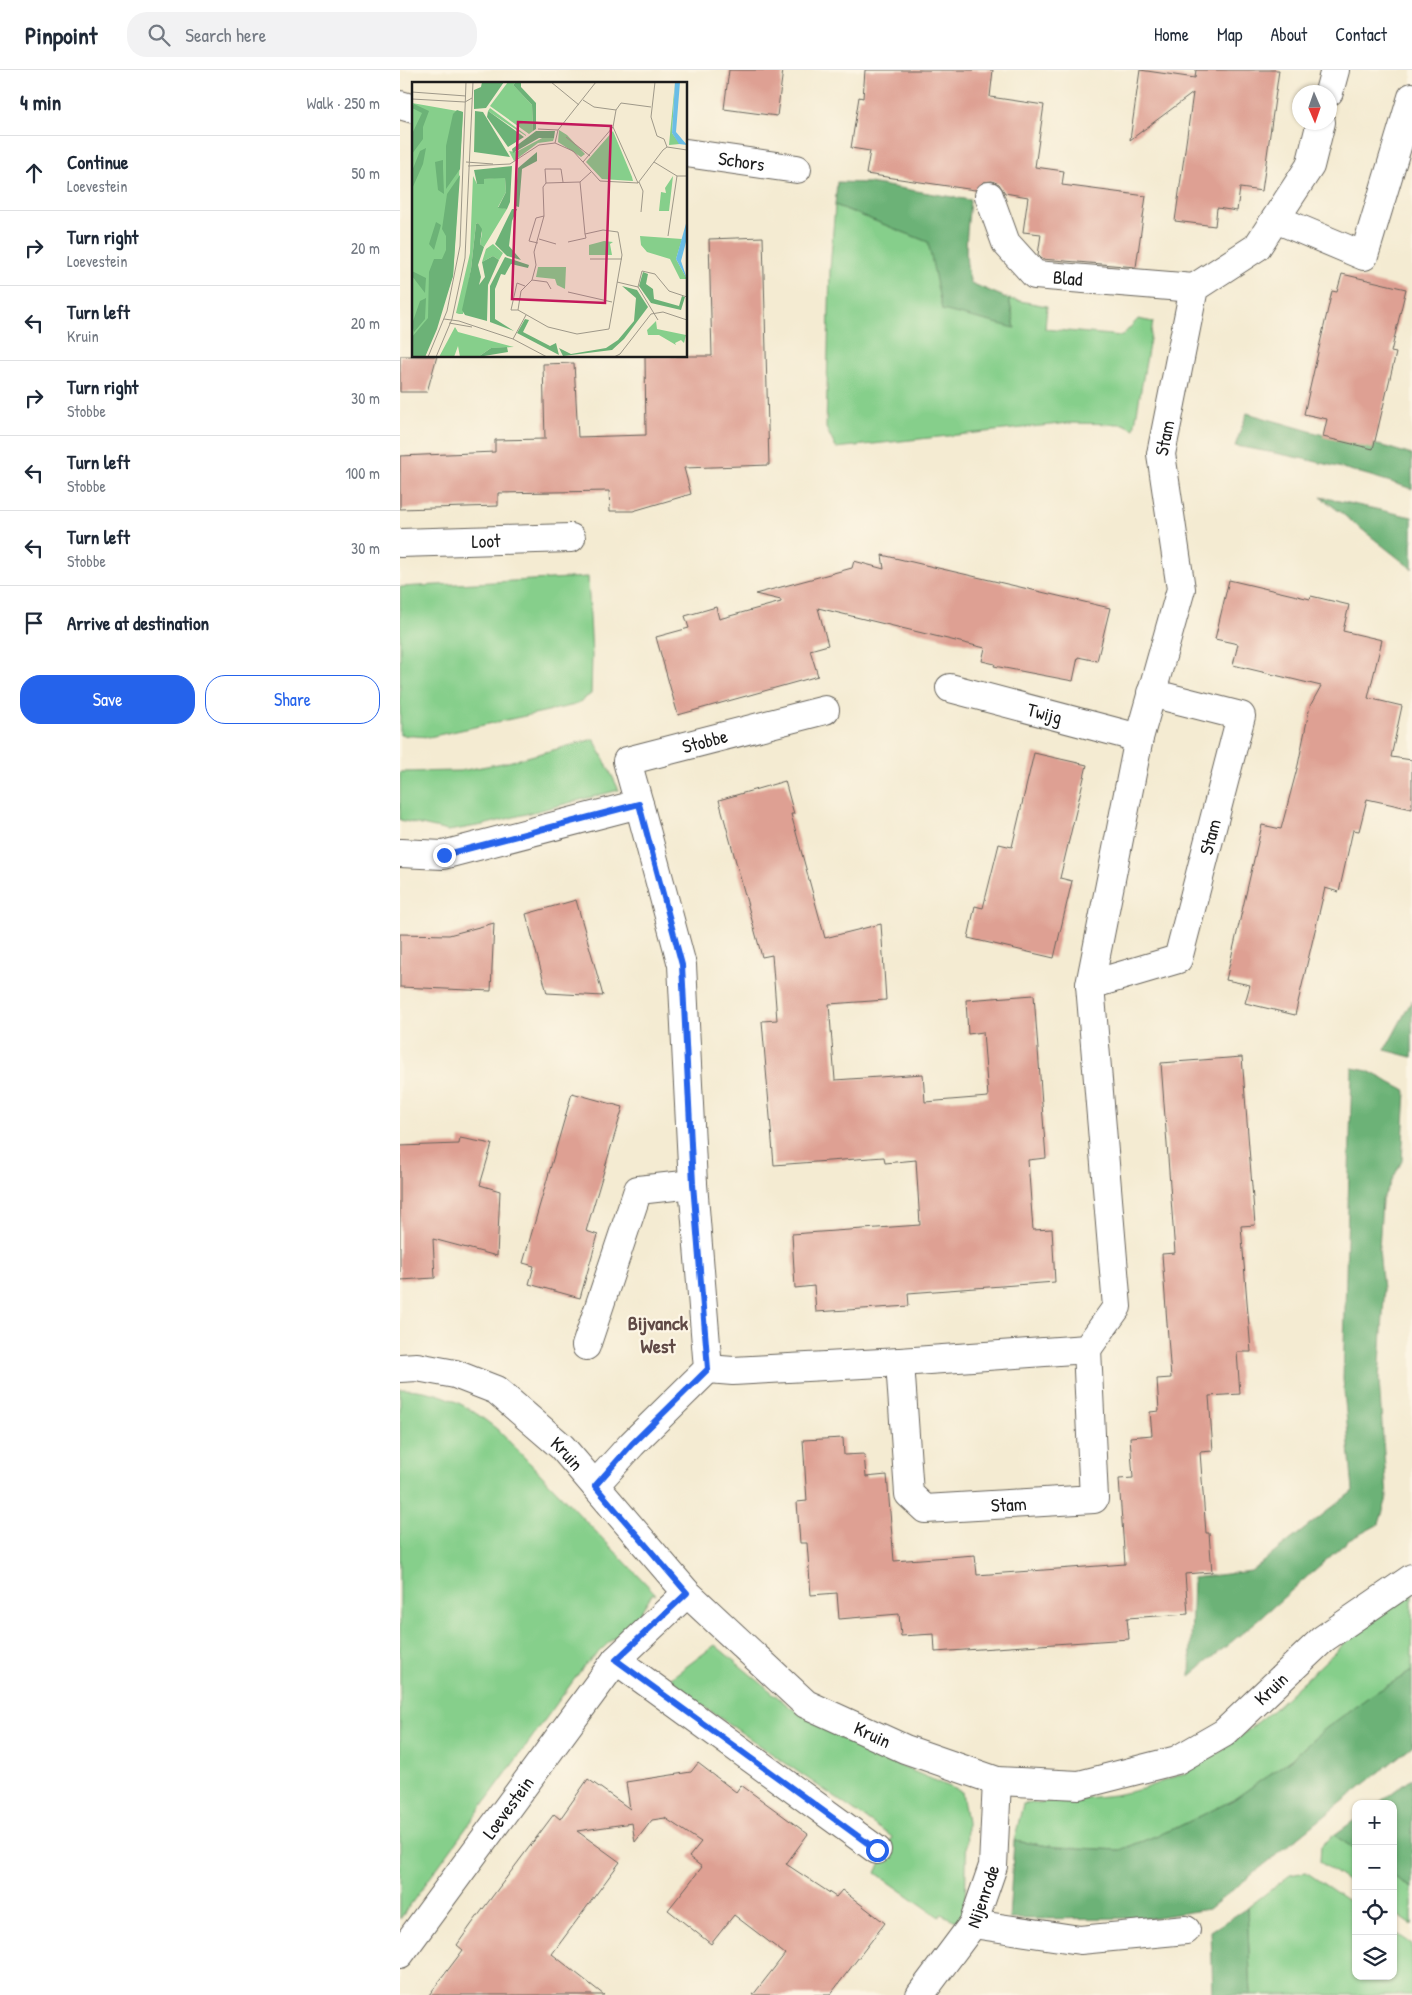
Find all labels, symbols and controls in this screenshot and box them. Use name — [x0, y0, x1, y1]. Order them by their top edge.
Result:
search box — [127, 12, 477, 57]
text: Pinpoint — [25, 19, 97, 51]
icon: search — [145, 21, 173, 49]
text: Search here — [185, 22, 266, 48]
text: Home — [1154, 22, 1189, 47]
text: Map — [1217, 22, 1242, 47]
text: About — [1270, 22, 1307, 47]
text: Contact — [1335, 22, 1387, 47]
inset map — [412, 82, 688, 358]
north arrow — [1292, 85, 1337, 130]
text: 4 min — [20, 88, 61, 117]
text: Walk · 250 m — [306, 92, 380, 114]
street label: Schors — [717, 145, 766, 177]
text: Continue — [67, 149, 128, 175]
icon: ahead — [20, 159, 48, 187]
text: 50 m — [352, 162, 380, 184]
text: Loevestein — [67, 175, 127, 197]
text: Turn right — [67, 224, 138, 250]
icon: right — [20, 234, 48, 262]
text: 20 m — [351, 237, 380, 259]
text: Loevestein — [67, 250, 127, 272]
street label: Blad — [1052, 264, 1084, 292]
text: Turn left — [67, 299, 130, 325]
icon: left — [20, 309, 48, 337]
text: 20 m — [351, 312, 380, 334]
text: Kruin — [67, 325, 99, 347]
text: Turn right — [67, 374, 138, 400]
icon: right — [20, 384, 48, 412]
text: 30 m — [351, 387, 380, 409]
text: Stobbe — [67, 400, 106, 422]
street label: Stam — [1148, 418, 1180, 458]
text: Turn left — [67, 449, 130, 475]
icon: left — [20, 459, 48, 487]
text: 100 m — [345, 462, 380, 484]
text: Stobbe — [67, 475, 106, 497]
text: Turn left — [67, 524, 130, 550]
street label: Loot — [471, 527, 501, 554]
icon: left — [20, 534, 48, 562]
text: 30 m — [351, 537, 380, 559]
text: Stobbe — [67, 550, 106, 572]
icon: arrive — [20, 609, 48, 637]
text: Arrive at destination — [67, 610, 209, 636]
button: Save — [20, 675, 195, 724]
button: Share — [205, 675, 380, 724]
street label: Twijg — [1025, 696, 1065, 730]
street label: Stobbe — [679, 722, 731, 759]
street label: Stam — [1193, 816, 1227, 857]
route end — [433, 844, 456, 867]
district label: Bijvanck West — [628, 1309, 689, 1359]
street label: Kruin — [545, 1430, 589, 1476]
street label: Stam — [990, 1490, 1027, 1518]
street label: Kruin — [1248, 1666, 1293, 1711]
street label: Kruin — [850, 1715, 895, 1754]
street label: Loevestein — [476, 1771, 539, 1844]
map controls — [1352, 1800, 1397, 1980]
button: + — [1352, 1800, 1397, 1845]
route start — [866, 1839, 889, 1862]
button: − — [1352, 1845, 1397, 1890]
street label: Nijenrode — [960, 1861, 1006, 1931]
button: locate — [1352, 1890, 1397, 1935]
button: layers — [1352, 1935, 1397, 1980]

